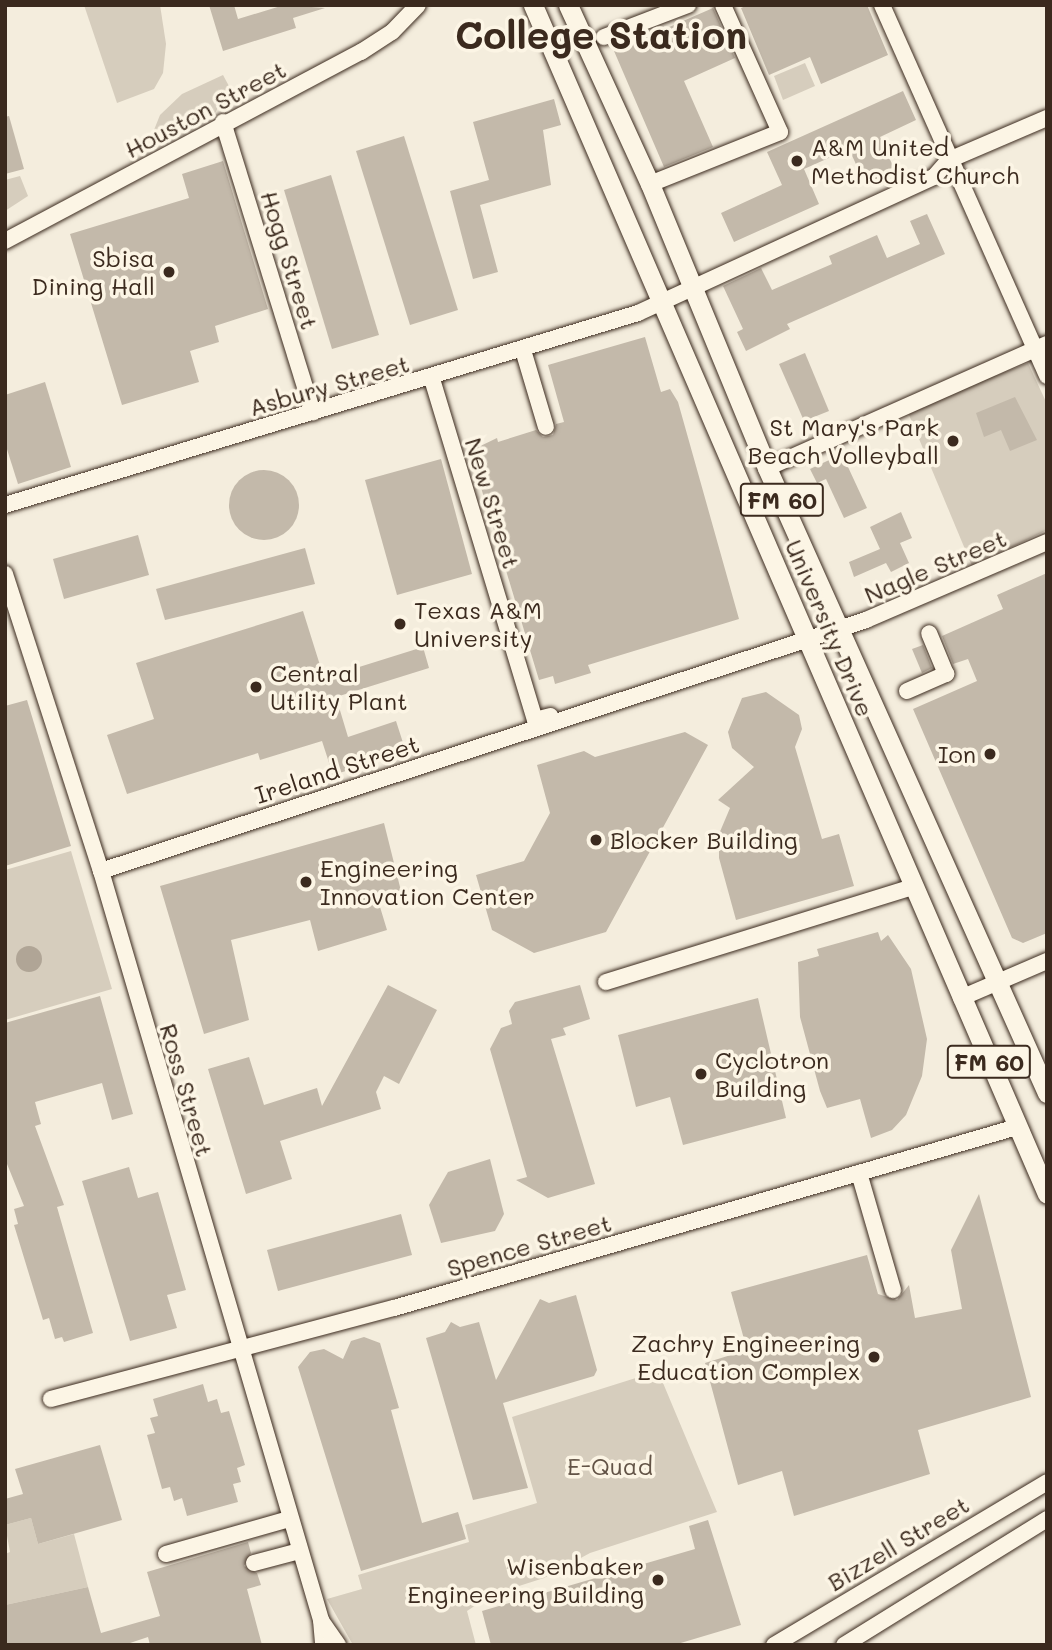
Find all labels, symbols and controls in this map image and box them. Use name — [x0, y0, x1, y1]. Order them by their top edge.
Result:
district label: College Station — [455, 12, 747, 58]
street label: Houston Street — [120, 54, 290, 164]
place label: A&M United Methodist Church — [811, 133, 1019, 189]
marker: A&M United Methodist Church — [789, 153, 805, 169]
street label: Hogg Street — [255, 187, 325, 333]
place label: Sbisa Dining Hall — [32, 244, 155, 300]
marker: Sbisa Dining Hall — [161, 264, 177, 280]
street label: Asbury Street — [246, 348, 412, 422]
place label: St Mary's Park Beach Volleyball — [748, 413, 939, 469]
marker: St Mary's Park Beach Volleyball — [945, 433, 961, 449]
street label: New Street — [459, 434, 527, 572]
road number: FM 60 — [738, 480, 826, 520]
street label: Nagle Street — [860, 523, 1010, 609]
street label: University Drive — [780, 535, 880, 721]
place label: Texas A&M University — [414, 596, 542, 652]
marker: Texas A&M University — [392, 616, 408, 632]
place label: Central Utility Plant — [270, 659, 408, 715]
marker: Central Utility Plant — [248, 679, 264, 695]
street label: Ireland Street — [251, 729, 423, 809]
place label: Ion — [938, 740, 976, 768]
marker: Ion — [982, 746, 998, 762]
place label: Blocker Building — [610, 826, 798, 854]
marker: Blocker Building — [588, 832, 604, 848]
place label: Engineering Innovation Center — [320, 854, 535, 910]
marker: Engineering Innovation Center — [298, 874, 314, 890]
street label: Ross Street — [154, 1020, 220, 1160]
road number: FM 60 — [945, 1042, 1033, 1082]
place label: Cyclotron Building — [715, 1046, 829, 1102]
marker: Cyclotron Building — [693, 1066, 709, 1082]
street label: Spence Street — [444, 1208, 614, 1282]
place label: Zachry Engineering Education Complex — [631, 1329, 860, 1385]
marker: Zachry Engineering Education Complex — [866, 1349, 882, 1365]
park label: E-Quad — [567, 1452, 653, 1480]
street label: Bizzell Street — [822, 1489, 974, 1597]
place label: Wisenbaker Engineering Building — [407, 1552, 644, 1608]
marker: Wisenbaker Engineering Building — [650, 1572, 666, 1588]

